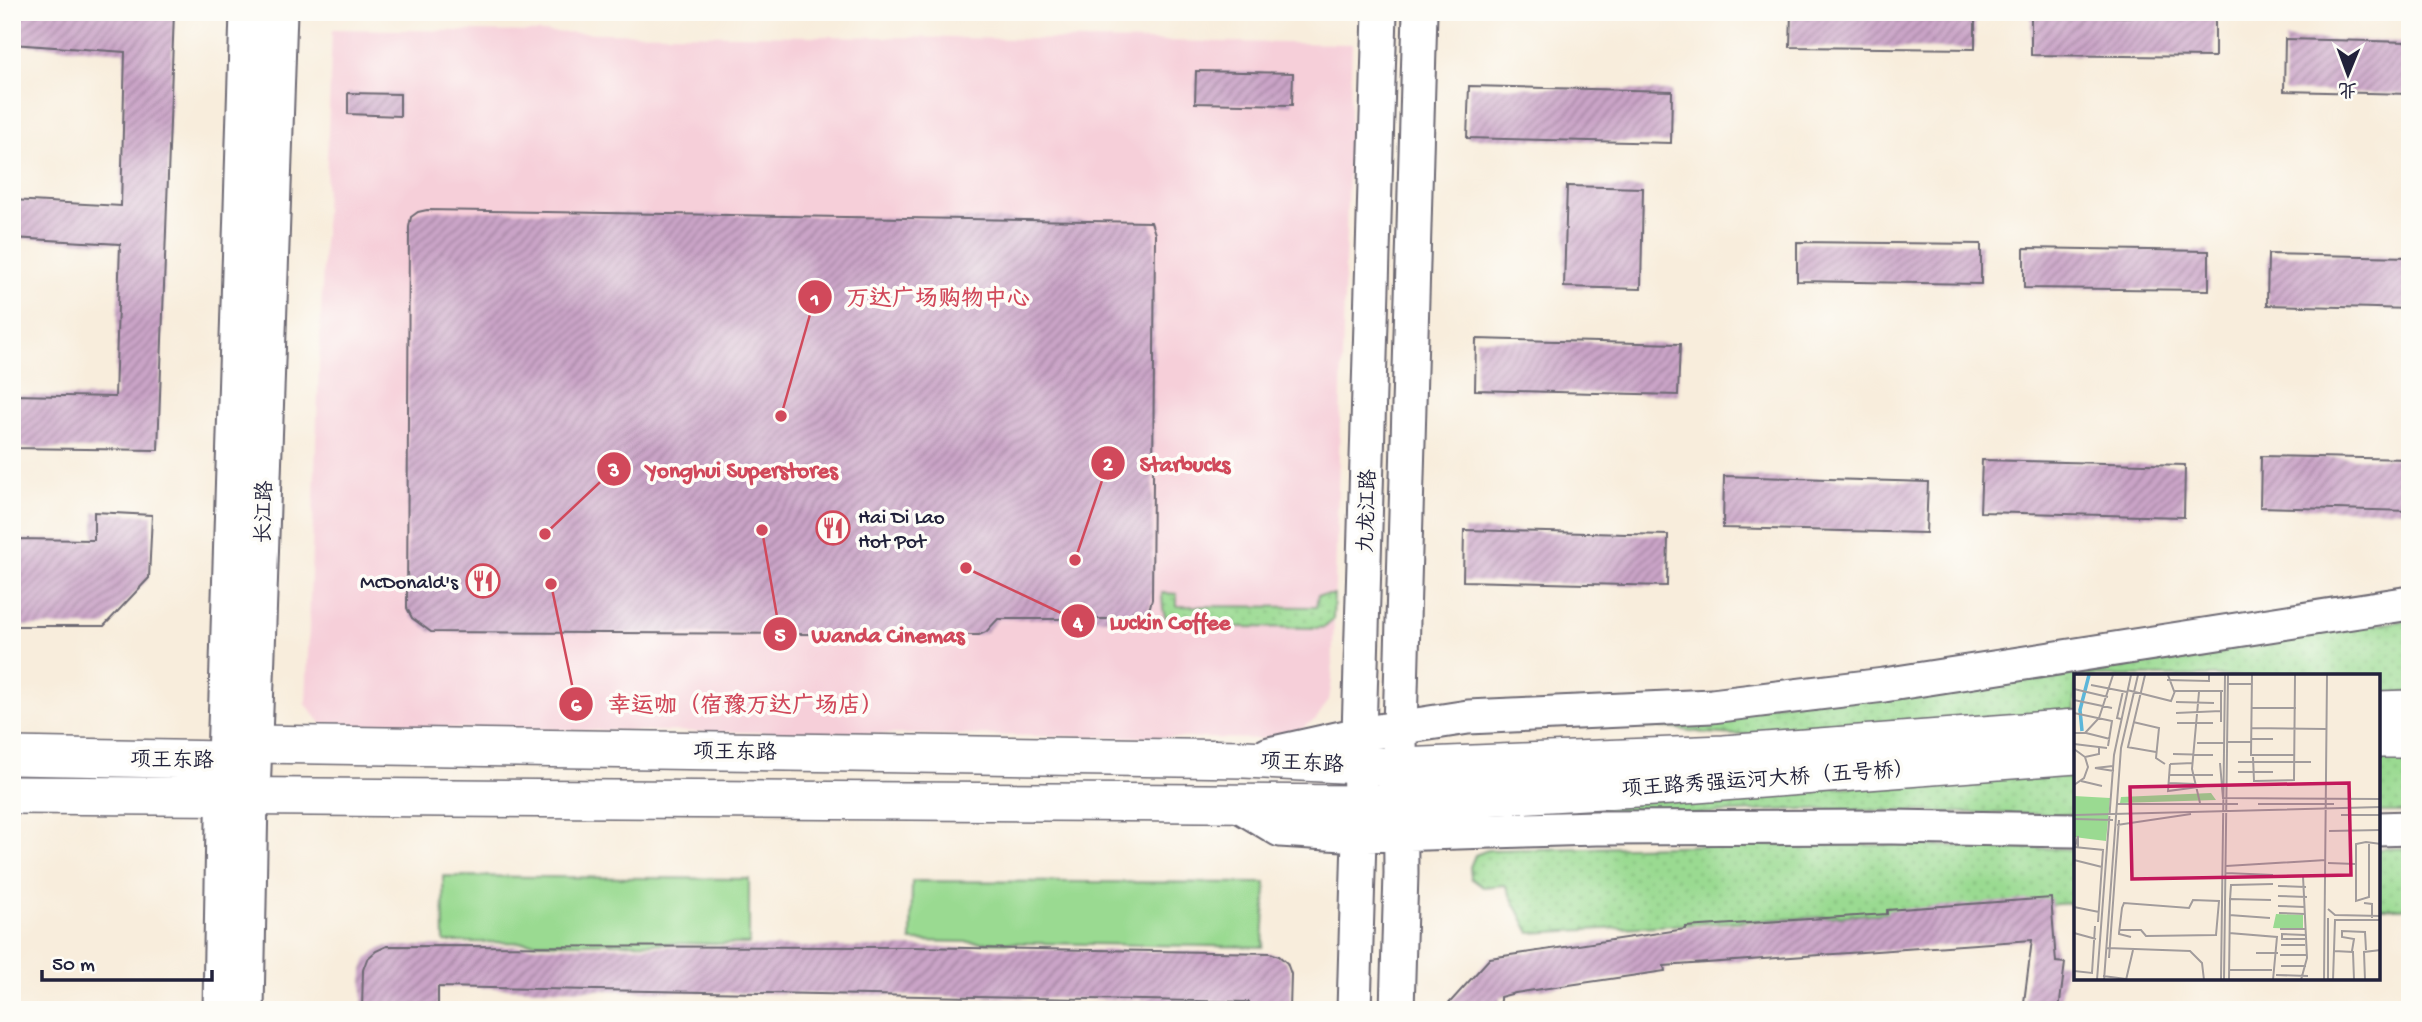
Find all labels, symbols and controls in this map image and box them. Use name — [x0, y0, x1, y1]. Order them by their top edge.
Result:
north arrow — [2314, 38, 2384, 108]
text: 北 — [2338, 76, 2357, 99]
callout: 万达广场购物中心 — [797, 275, 1044, 319]
text: 万达广场购物中心 — [846, 285, 1030, 314]
text: 1 — [810, 289, 819, 314]
callout: Starbucks — [1090, 441, 1244, 485]
callout: Yonghui Superstores — [597, 447, 851, 491]
text: Starbucks — [1140, 453, 1232, 480]
text: 2 — [1103, 454, 1114, 479]
text: Yonghui Superstores — [643, 459, 839, 486]
text: 3 — [608, 460, 620, 485]
street label: 九龙江路 — [1354, 469, 1383, 554]
street label: 长江路 — [251, 480, 280, 544]
place label: Hai Di Lao Hot Pot — [858, 507, 945, 556]
restaurant icon: Hai Di Lao Hot Pot — [814, 509, 852, 547]
restaurant icon: McDonald's — [464, 562, 502, 600]
place label: McDonald's — [360, 572, 459, 597]
callout: Luckin Coffee — [1061, 599, 1245, 643]
text: Luckin Coffee — [1110, 611, 1232, 638]
callout: Wanda Cinemas — [763, 612, 978, 656]
text: 4 — [1072, 613, 1084, 638]
text: Wanda Cinemas — [811, 624, 966, 651]
text: 5 — [774, 625, 786, 650]
inset map — [2074, 674, 2380, 980]
callout: 幸运咖（宿豫万达广场店） — [559, 682, 898, 726]
text: 幸运咖（宿豫万达广场店） — [608, 692, 884, 721]
text: 6 — [571, 695, 583, 720]
street label: 项王东路 — [693, 739, 777, 768]
street label: 项王东路 — [130, 747, 214, 776]
street label: 项王东路 — [1259, 749, 1345, 780]
street label: 项王路秀强运河大桥（五号桥） — [1621, 757, 1916, 804]
scale bar — [42, 938, 212, 982]
text: 50 m — [52, 954, 95, 979]

